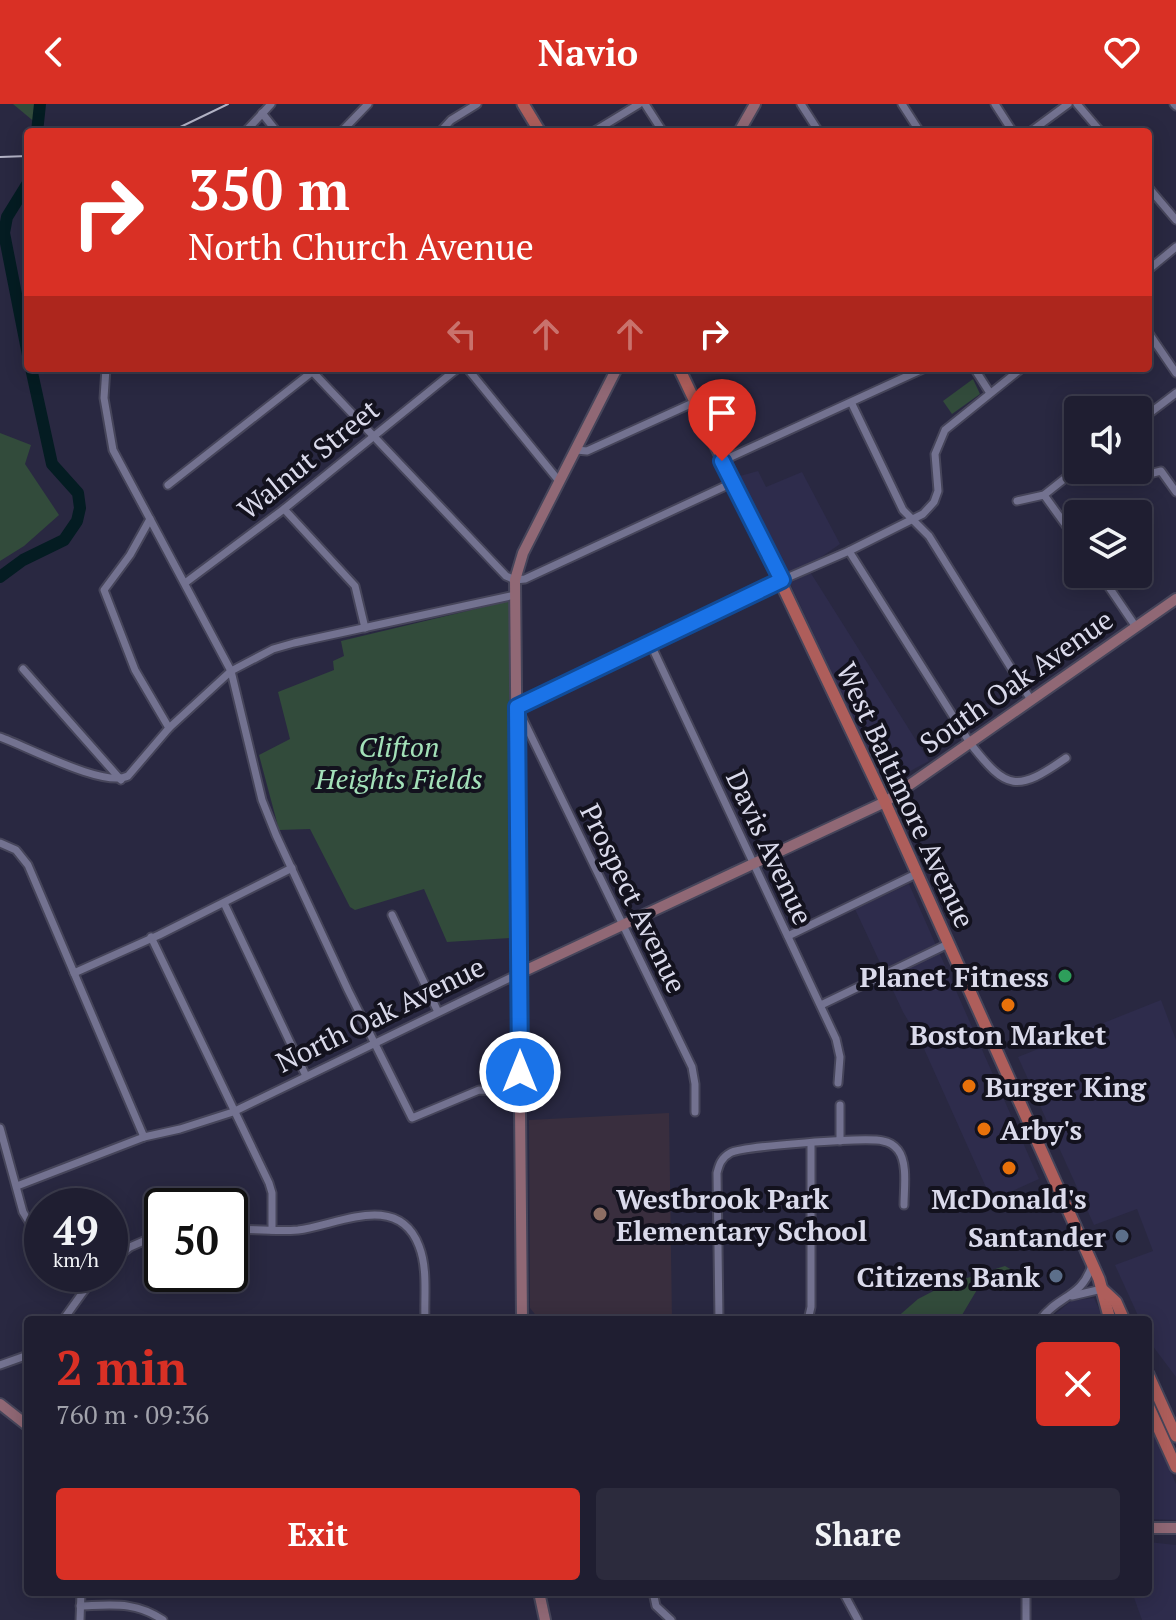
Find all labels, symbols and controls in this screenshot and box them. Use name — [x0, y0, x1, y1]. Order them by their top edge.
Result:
text: Navio — [538, 29, 638, 76]
icon: back — [32, 30, 76, 74]
icon: heart — [1100, 30, 1144, 74]
text: 350 m — [188, 152, 350, 226]
icon: right — [56, 160, 160, 264]
text: North Church Avenue — [188, 223, 534, 270]
icon: left — [440, 312, 484, 356]
icon: ahead — [524, 312, 568, 356]
icon: ahead — [608, 312, 652, 356]
icon: right — [692, 312, 736, 356]
pin — [688, 379, 756, 461]
street label: Walnut Street — [230, 390, 387, 527]
icon: arrive — [700, 391, 744, 435]
map controls — [1064, 396, 1152, 588]
button: sound — [1064, 396, 1152, 484]
button: layers — [1064, 500, 1152, 588]
street label: South Oak Avenue — [912, 601, 1120, 761]
street label: West Baltimore Avenue — [828, 656, 984, 934]
park label: Clifton Heights Fields — [314, 728, 483, 797]
street label: Davis Avenue — [718, 764, 822, 930]
street label: Prospect Avenue — [572, 797, 696, 999]
street label: North Oak Avenue — [270, 947, 490, 1081]
place label: Planet Fitness — [859, 958, 1049, 995]
marker: Planet Fitness — [1056, 967, 1074, 985]
marker: Boston Market — [999, 996, 1017, 1014]
place label: Boston Market — [910, 1016, 1106, 1053]
position arrow — [478, 1030, 562, 1114]
place label: Burger King — [985, 1068, 1147, 1105]
marker: Burger King — [960, 1077, 978, 1095]
place label: Arby's — [1000, 1111, 1082, 1148]
marker: Arby's — [975, 1120, 993, 1138]
marker: McDonald's — [1000, 1159, 1018, 1177]
place label: Westbrook Park Elementary School — [616, 1180, 867, 1249]
place label: McDonald's — [931, 1180, 1087, 1217]
speed limit sign: 50 — [144, 1188, 248, 1292]
text: 49 — [53, 1203, 99, 1256]
marker: Westbrook Park Elementary School — [591, 1205, 609, 1223]
place label: Santander — [968, 1218, 1106, 1255]
marker: Santander — [1113, 1227, 1131, 1245]
text: km/h — [53, 1246, 99, 1273]
place label: Citizens Bank — [857, 1258, 1041, 1295]
marker: Citizens Bank — [1047, 1267, 1065, 1285]
text: 2 min — [56, 1335, 187, 1399]
button: close — [1036, 1342, 1120, 1426]
text: 760 m · 09:36 — [56, 1397, 209, 1431]
button: Exit — [56, 1488, 580, 1580]
button: Share — [596, 1488, 1120, 1580]

